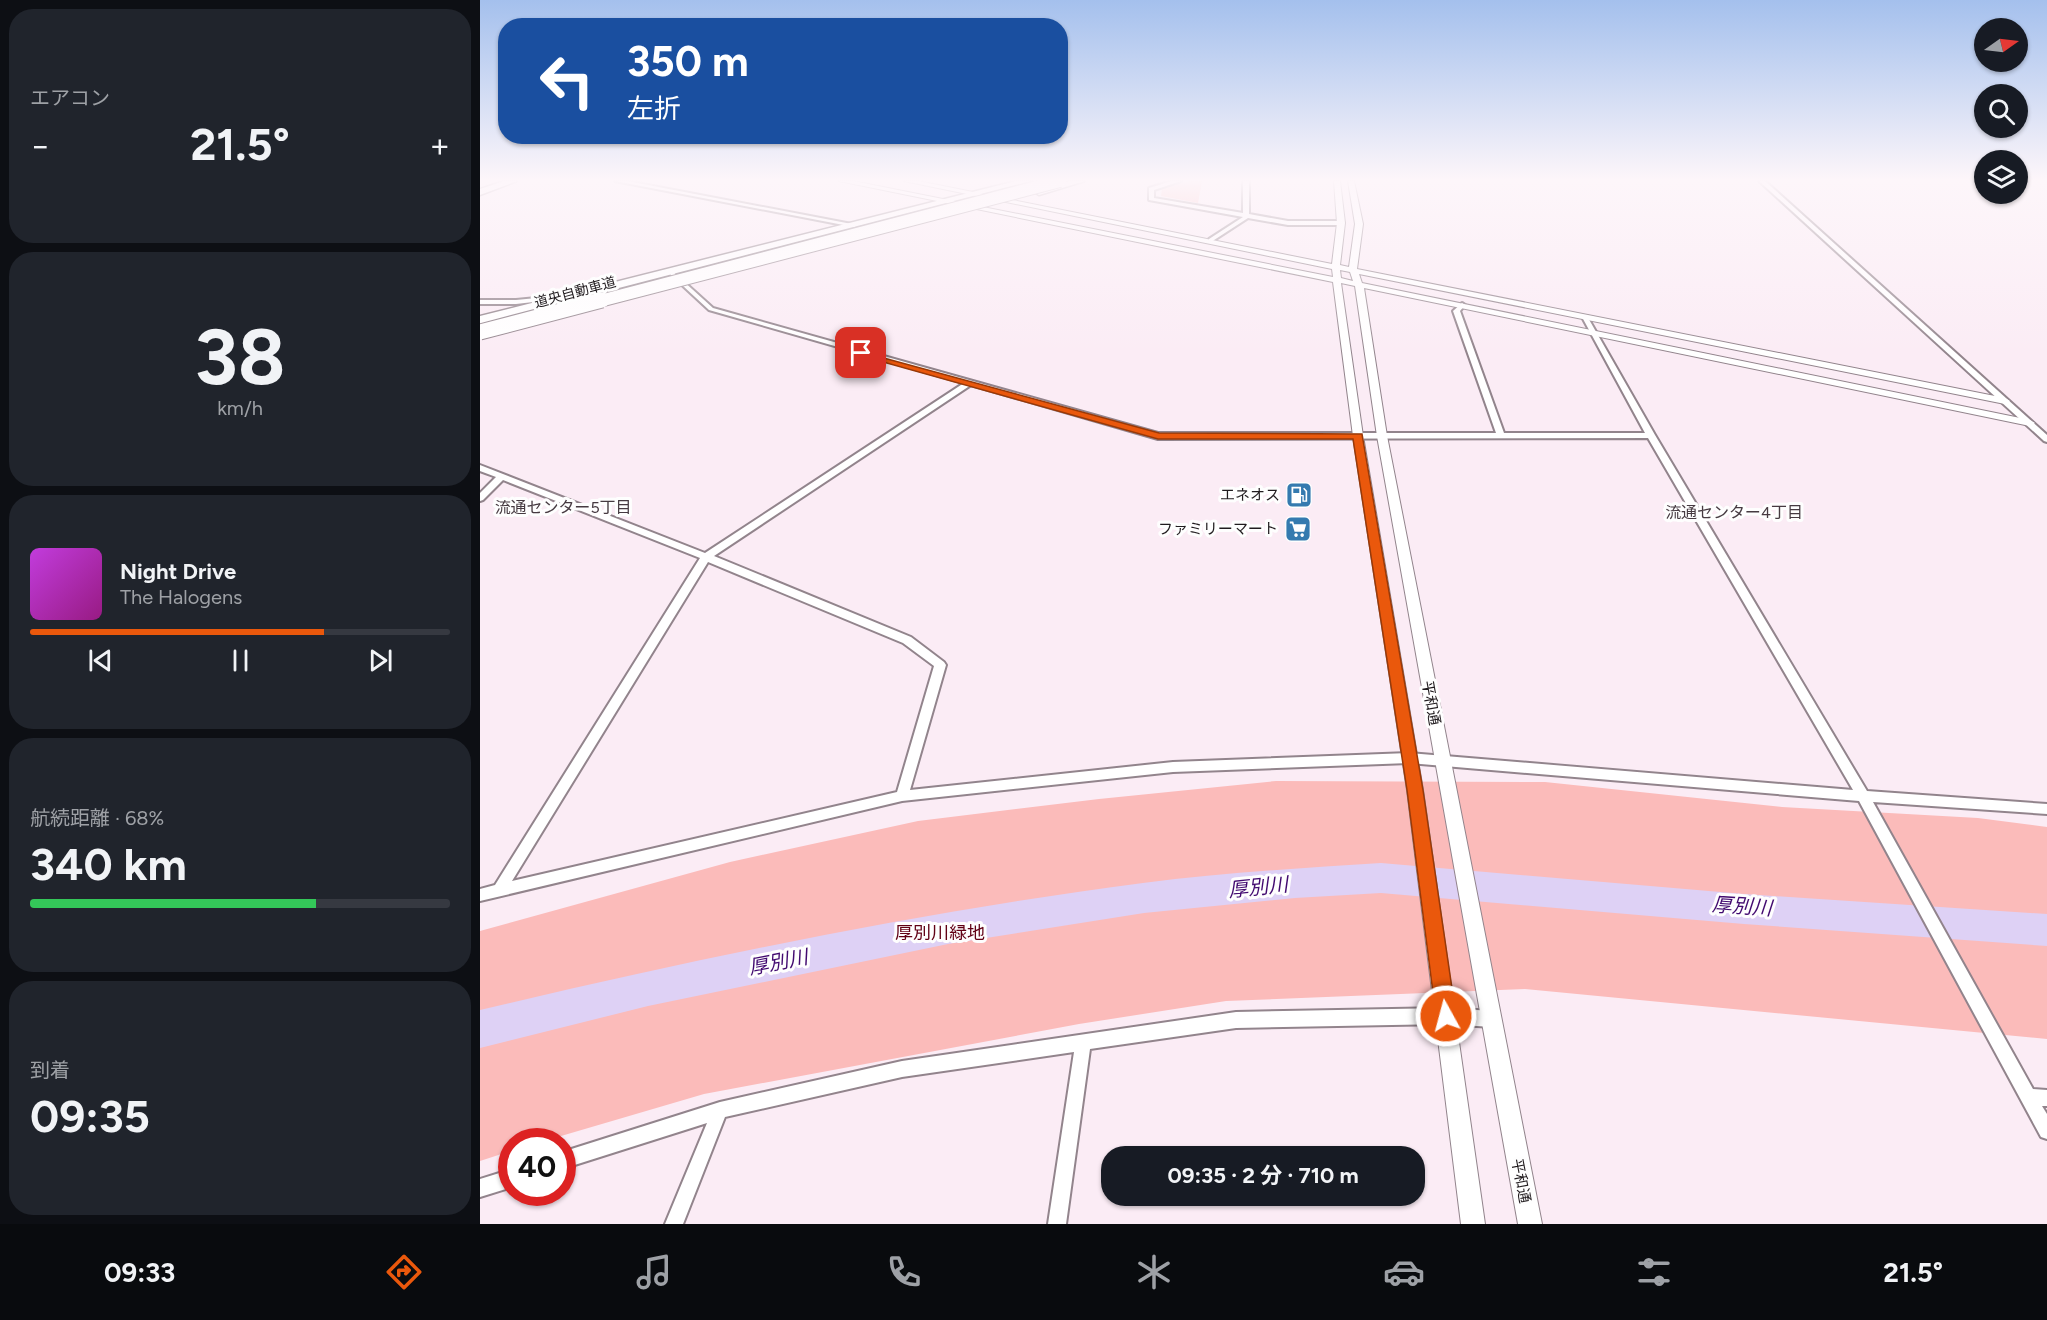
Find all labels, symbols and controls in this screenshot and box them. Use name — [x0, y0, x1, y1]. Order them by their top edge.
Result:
north arrow — [1974, 18, 2028, 72]
map controls — [1974, 18, 2028, 204]
text: 350 m — [627, 36, 749, 87]
icon: left — [528, 42, 606, 120]
button: search — [1974, 84, 2028, 138]
text: エアコン — [30, 86, 110, 110]
text: 左折 — [627, 92, 681, 125]
text: 21.5° — [190, 117, 290, 171]
text: − — [30, 126, 51, 165]
text: + — [429, 126, 450, 165]
button: layers — [1974, 150, 2028, 204]
street label: 道央自動車道 — [532, 273, 618, 312]
text: 38 — [194, 310, 286, 404]
pin — [835, 327, 886, 378]
icon: arrive — [844, 336, 877, 369]
text: km/h — [217, 396, 263, 420]
fuel station icon: エネオス — [1284, 480, 1314, 510]
place label: エネオス — [1220, 486, 1280, 504]
district label: 流通センター5丁目 — [494, 498, 632, 517]
district label: 流通センター4丁目 — [1665, 503, 1803, 522]
supermarket icon: ファミリーマート — [1283, 514, 1313, 544]
place label: ファミリーマート — [1158, 520, 1278, 538]
text: Night Drive — [120, 558, 236, 585]
text: The Halogens — [120, 585, 242, 609]
icon: previous — [84, 644, 117, 677]
icon: pause — [224, 644, 257, 677]
icon: next — [364, 644, 397, 677]
street label: 平和通 — [1418, 679, 1444, 727]
text: 航続距離 · 68% — [30, 806, 164, 830]
text: 340 km — [30, 837, 187, 891]
water label: 厚別川 — [1227, 872, 1291, 902]
water label: 厚別川 — [1711, 892, 1775, 920]
park label: 厚別川緑地 — [895, 922, 985, 944]
water label: 厚別川 — [746, 944, 812, 980]
position arrow — [1414, 984, 1478, 1048]
text: 到着 — [30, 1058, 70, 1082]
text: 09:35 — [30, 1089, 150, 1143]
speed limit sign: 40 — [498, 1128, 576, 1206]
street label: 平和通 — [1508, 1157, 1534, 1205]
text: 09:35 · 2 分 · 710 m — [1167, 1162, 1359, 1189]
icon: directions — [383, 1251, 425, 1293]
icon: music — [633, 1251, 675, 1293]
icon: phone — [883, 1251, 925, 1293]
icon: climate — [1133, 1251, 1175, 1293]
icon: car — [1383, 1251, 1425, 1293]
icon: filters — [1633, 1251, 1675, 1293]
text: 09:33 — [104, 1256, 175, 1289]
text: 21.5° — [1883, 1256, 1943, 1289]

